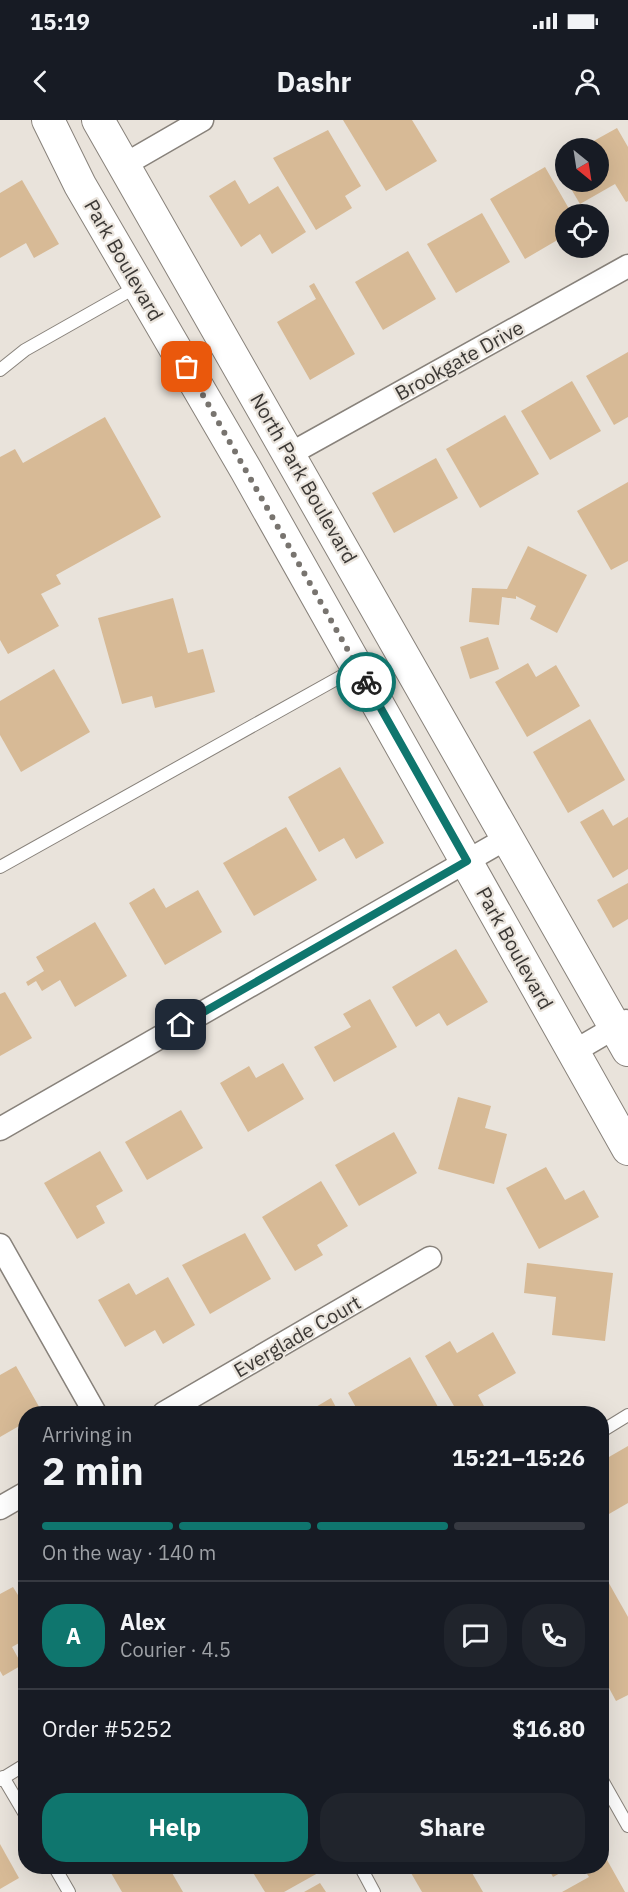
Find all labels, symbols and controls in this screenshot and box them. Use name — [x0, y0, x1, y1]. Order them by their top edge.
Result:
text: 15:19 — [30, 7, 90, 36]
text: Dashr — [277, 64, 351, 99]
icon: back — [24, 65, 57, 98]
icon: person — [571, 65, 604, 98]
north arrow — [555, 138, 609, 192]
map controls — [555, 138, 609, 258]
street label: Park Boulevard — [78, 194, 170, 326]
button: locate — [555, 204, 609, 258]
street label: Brookgate Drive — [390, 313, 528, 407]
pin — [161, 341, 212, 392]
icon: bag — [170, 350, 203, 383]
street label: North Park Boulevard — [244, 388, 364, 568]
courier — [336, 652, 396, 712]
icon: bike — [350, 666, 383, 699]
street label: Park Boulevard — [470, 882, 560, 1014]
pin — [155, 999, 206, 1050]
icon: home — [164, 1008, 197, 1041]
street label: Everglade Court — [228, 1289, 366, 1383]
text: Arriving in — [42, 1421, 132, 1448]
text: 15:21–15:26 — [452, 1443, 585, 1472]
text: 2 min — [42, 1445, 144, 1496]
text: On the way · 140 m — [42, 1539, 216, 1566]
button: chat — [444, 1604, 507, 1667]
button: phone — [522, 1604, 585, 1667]
text: Alex — [120, 1607, 166, 1636]
text: A — [66, 1621, 81, 1650]
text: Courier · 4.5 — [120, 1636, 231, 1663]
text: Order #5252 — [42, 1714, 172, 1743]
text: $16.80 — [512, 1714, 585, 1743]
button: Help — [42, 1793, 308, 1862]
button: Share — [320, 1793, 585, 1862]

